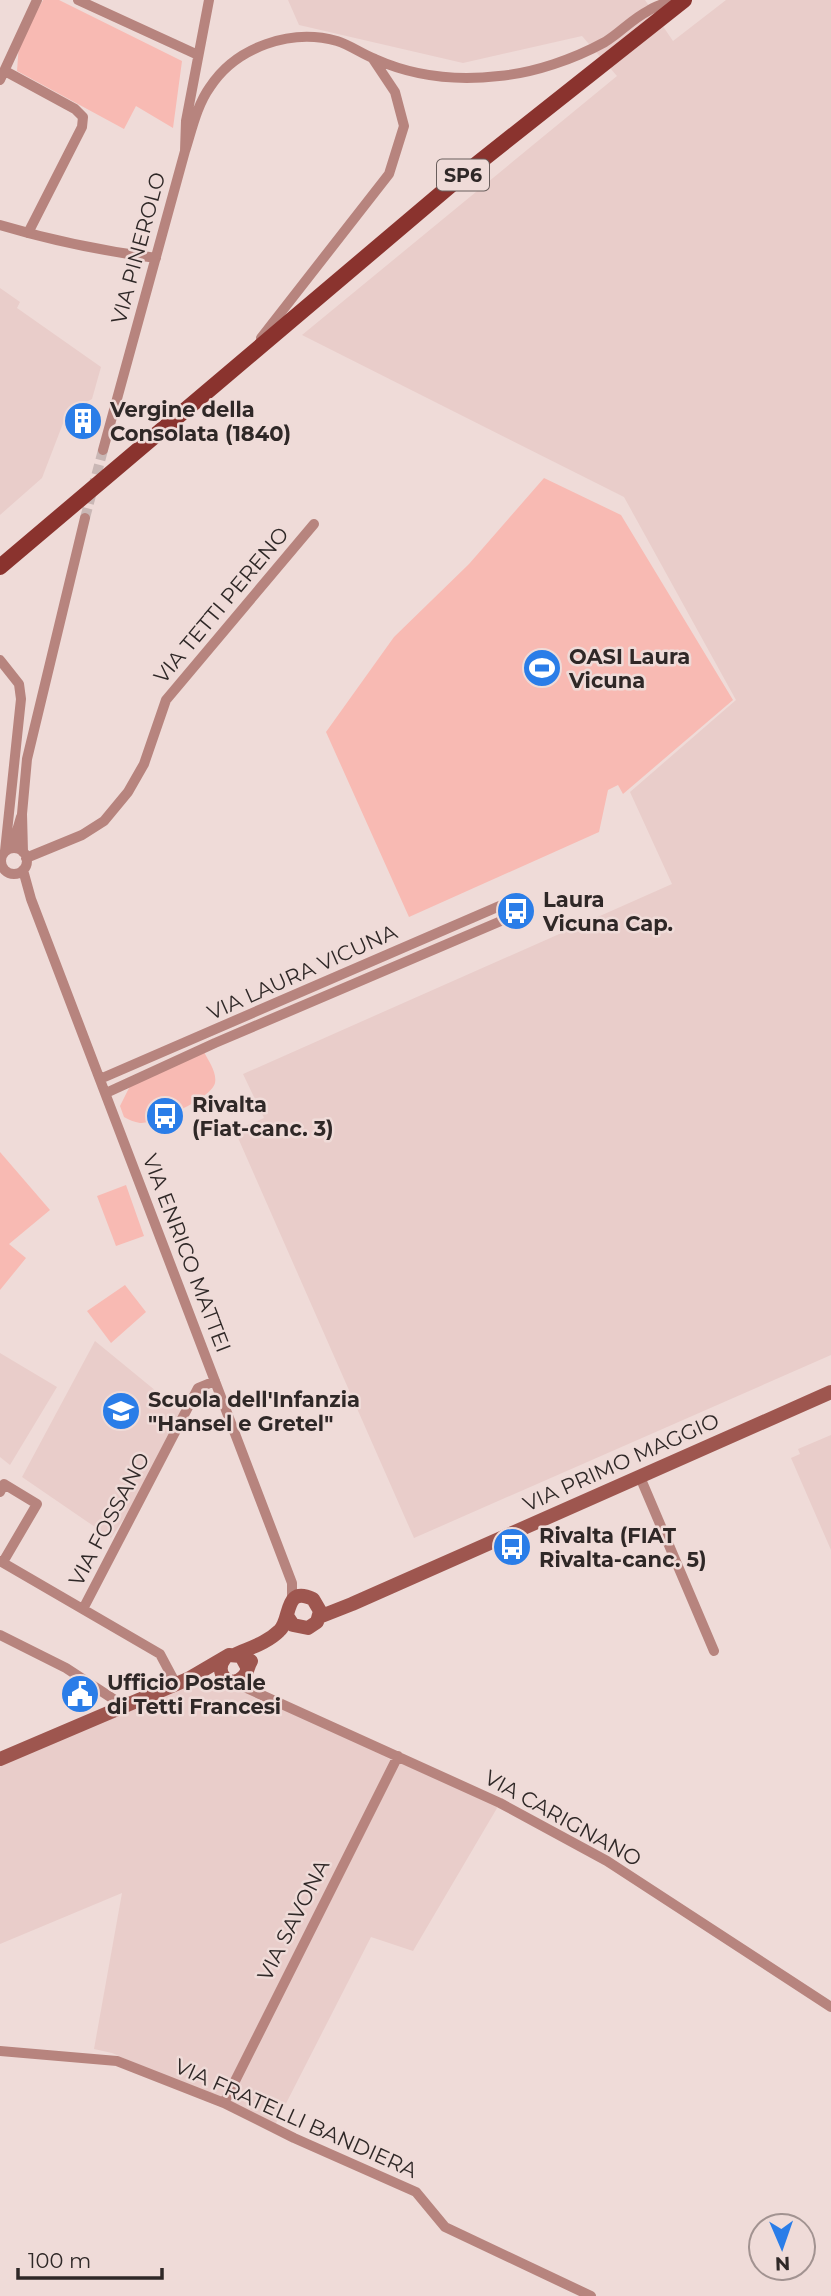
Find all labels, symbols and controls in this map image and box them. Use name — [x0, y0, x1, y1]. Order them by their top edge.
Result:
road number: SP6 — [437, 160, 489, 190]
street label: VIA PINEROLO — [106, 169, 170, 327]
place label: Vergine della Consolata (1840) — [109, 397, 291, 446]
building icon: Vergine della Consolata (1840) — [62, 400, 104, 442]
street label: VIA TETTI PERENO — [148, 522, 294, 688]
place label: OASI Laura Vicuna — [568, 644, 690, 693]
sports icon: OASI Laura Vicuna — [521, 647, 563, 689]
place label: Laura Vicuna Cap. — [542, 887, 673, 936]
bus stop icon: Laura Vicuna Cap. — [495, 890, 537, 932]
street label: VIA LAURA VICUNA — [203, 918, 402, 1025]
place label: Rivalta (Fiat-canc. 3) — [192, 1092, 334, 1141]
bus stop icon: Rivalta (Fiat-canc. 3) — [144, 1095, 186, 1137]
street label: VIA ENRICO MATTEI — [138, 1150, 236, 1356]
place label: Scuola dell'Infanzia "Hansel e Gretel" — [148, 1387, 360, 1436]
school or university icon: Scuola dell'Infanzia "Hansel e Gretel" — [100, 1390, 142, 1432]
street label: VIA PRIMO MAGGIO — [519, 1407, 723, 1517]
street label: VIA FOSSANO — [63, 1448, 155, 1590]
place label: Rivalta (FIAT Rivalta-canc. 5) — [539, 1523, 706, 1572]
bus stop icon: Rivalta (FIAT Rivalta-canc. 5) — [491, 1526, 533, 1568]
place label: Ufficio Postale di Tetti Francesi — [107, 1670, 281, 1719]
public building icon: Ufficio Postale di Tetti Francesi — [59, 1673, 101, 1715]
street label: VIA CARIGNANO — [480, 1765, 646, 1871]
street label: VIA SAVONA — [252, 1854, 335, 1985]
street label: VIA FRATELLI BANDIERA — [171, 2053, 422, 2183]
north arrow — [747, 2212, 817, 2282]
scale bar — [18, 2236, 161, 2280]
text: 100 m — [28, 2248, 91, 2273]
text: N — [774, 2252, 791, 2275]

